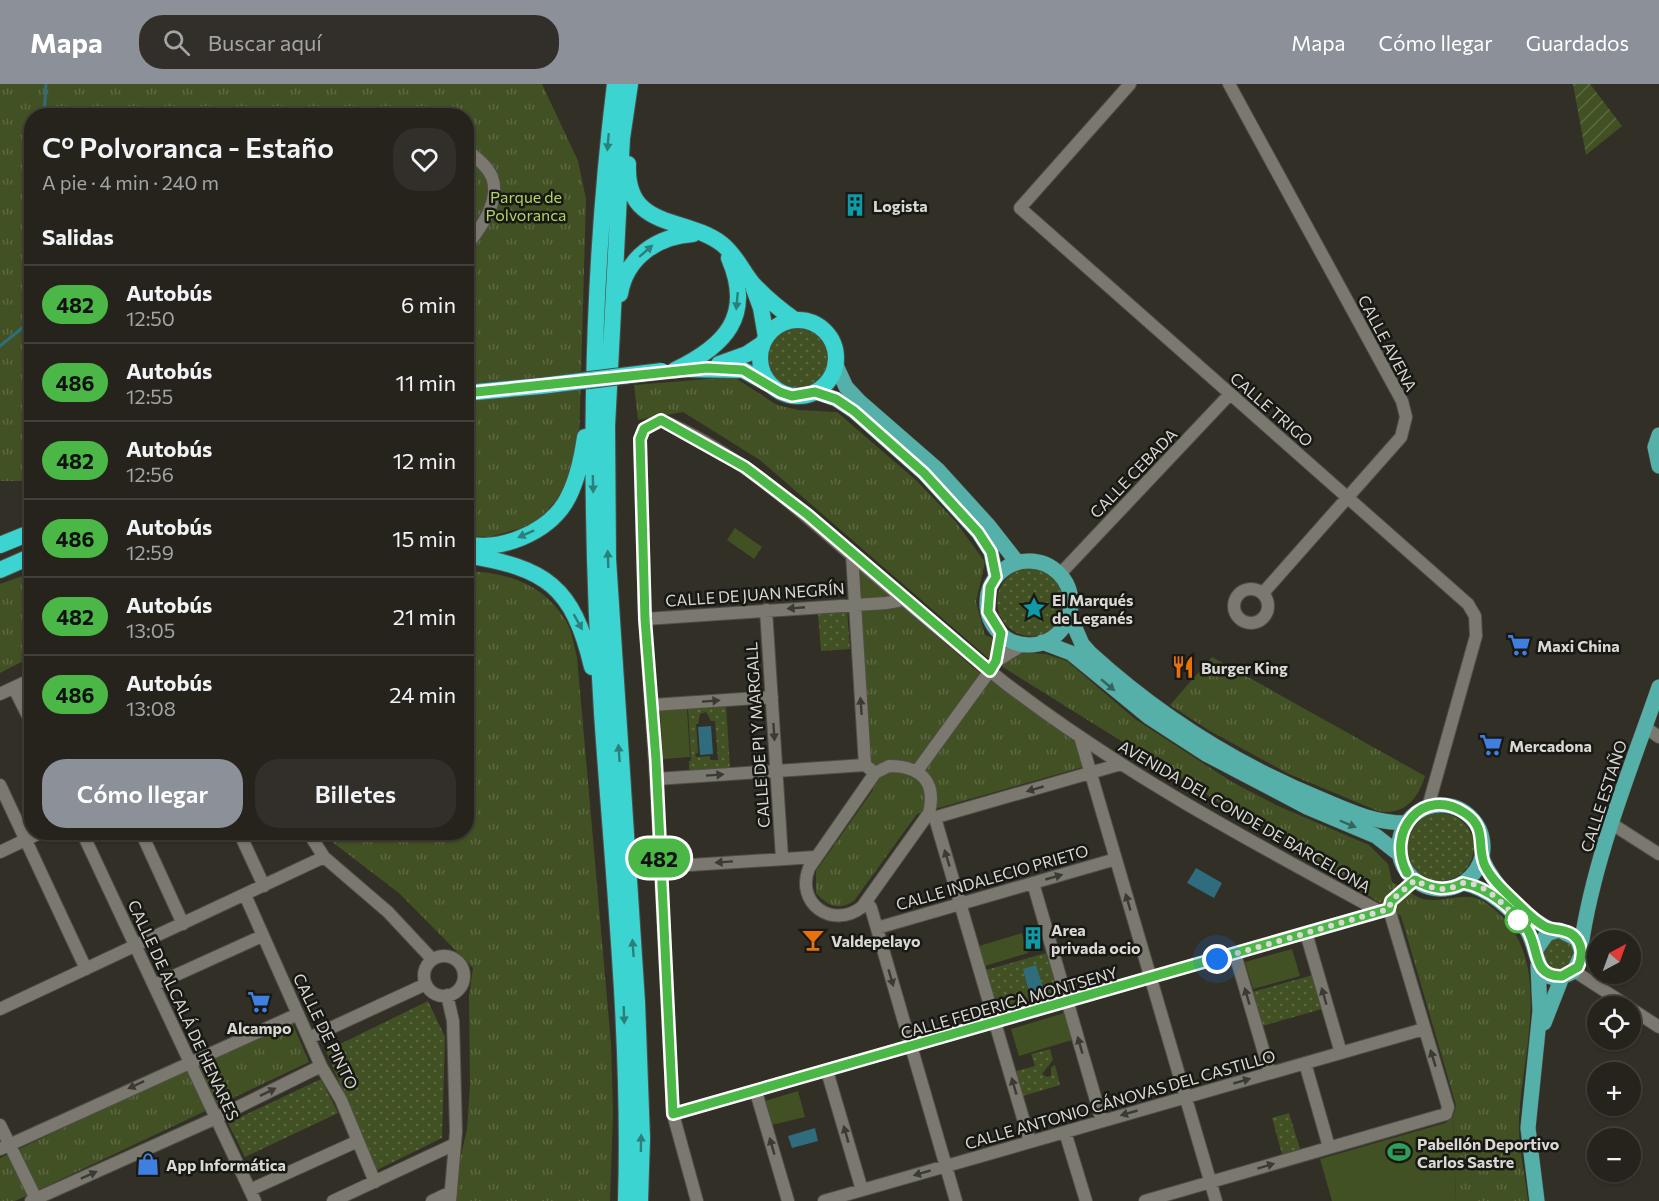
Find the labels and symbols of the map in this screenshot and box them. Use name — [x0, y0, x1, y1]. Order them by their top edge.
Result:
one-way arrow — [603, 133, 613, 152]
park label: Parque de Polvoranca — [486, 187, 566, 224]
building icon: Logista — [842, 192, 868, 218]
place label: Logista — [873, 196, 928, 215]
one-way arrow — [638, 245, 653, 258]
one-way arrow — [732, 292, 741, 311]
street label: CALLE AVENA — [1355, 292, 1421, 394]
street label: CALLE TRIGO — [1227, 368, 1317, 450]
street label: CALLE CEBADA — [1086, 424, 1180, 522]
one-way arrow — [588, 474, 597, 493]
one-way arrow — [517, 530, 534, 539]
one-way arrow — [603, 549, 613, 568]
street label: CALLE DE JUAN NEGRÍN — [665, 578, 845, 610]
place label: El Marqués de Leganés — [1052, 590, 1133, 627]
place icon: El Marqués de Leganés — [1021, 595, 1047, 621]
one-way arrow — [786, 603, 805, 613]
one-way arrow — [573, 613, 583, 630]
supermarket icon: Maxi China — [1506, 632, 1532, 658]
place label: Maxi China — [1537, 636, 1620, 655]
street label: CALLE DE PI Y MARGALL — [741, 641, 773, 829]
restaurant icon: Burger King — [1170, 654, 1196, 680]
place label: Burger King — [1201, 658, 1288, 677]
one-way arrow — [1100, 678, 1116, 691]
one-way arrow — [701, 696, 720, 706]
one-way arrow — [856, 697, 866, 716]
one-way arrow — [769, 722, 779, 741]
supermarket icon: Mercadona — [1478, 732, 1504, 758]
street label: AVENIDA DEL CONDE DE BARCELONA — [1116, 736, 1374, 896]
place label: Mercadona — [1509, 736, 1592, 755]
street label: CALLE ESTAÑO — [1576, 738, 1630, 854]
one-way arrow — [614, 744, 624, 763]
one-way arrow — [705, 771, 724, 780]
one-way arrow — [1026, 785, 1044, 794]
one-way arrow — [1340, 819, 1358, 829]
line badge: 482 — [624, 838, 694, 878]
street label: CALLE INDALECIO PRIETO — [893, 840, 1091, 914]
one-way arrow — [942, 849, 951, 867]
one-way arrow — [714, 857, 733, 867]
one-way arrow — [1045, 872, 1063, 881]
one-way arrow — [1123, 893, 1133, 911]
street label: CALLE DE ALCALÁ DE HENARES — [124, 897, 244, 1123]
unlabelled marker — [1505, 907, 1531, 933]
place label: Area privada ocio — [1051, 920, 1141, 957]
building icon: Area privada ocio — [1020, 925, 1046, 951]
bar icon: Valdepelayo — [800, 927, 826, 953]
north arrow — [1587, 930, 1641, 984]
place label: Valdepelayo — [831, 931, 921, 950]
one-way arrow — [628, 938, 638, 957]
your location — [1202, 944, 1232, 974]
street label: CALLE FEDERICA MONTSENY — [898, 962, 1120, 1042]
one-way arrow — [887, 969, 896, 987]
street label: CALLE DE PINTO — [290, 970, 362, 1092]
one-way arrow — [1242, 987, 1251, 1005]
one-way arrow — [1319, 987, 1328, 1005]
supermarket icon: Alcampo — [246, 989, 272, 1015]
one-way arrow — [620, 1006, 629, 1025]
place label: Alcampo — [226, 1018, 292, 1037]
one-way arrow — [1075, 1036, 1084, 1054]
street label: CALLE ANTONIO CÁNOVAS DEL CASTILLO — [963, 1045, 1277, 1153]
one-way arrow — [1428, 1049, 1437, 1067]
one-way arrow — [1233, 1076, 1251, 1085]
one-way arrow — [1009, 1077, 1018, 1095]
one-way arrow — [128, 1081, 145, 1090]
one-way arrow — [260, 1087, 277, 1097]
one-way arrow — [1120, 1109, 1138, 1118]
one-way arrow — [841, 1125, 850, 1143]
one-way arrow — [636, 1133, 646, 1152]
place label: Pabellón Deportivo Carlos Sastre — [1417, 1134, 1560, 1171]
one-way arrow — [767, 1137, 776, 1155]
sports icon: Pabellón Deportivo Carlos Sastre — [1386, 1139, 1412, 1165]
shop icon: App Informática — [135, 1151, 161, 1177]
place label: App Informática — [166, 1155, 286, 1174]
one-way arrow — [1258, 1161, 1276, 1170]
one-way arrow — [913, 1169, 931, 1178]
one-way arrow — [81, 1170, 98, 1179]

